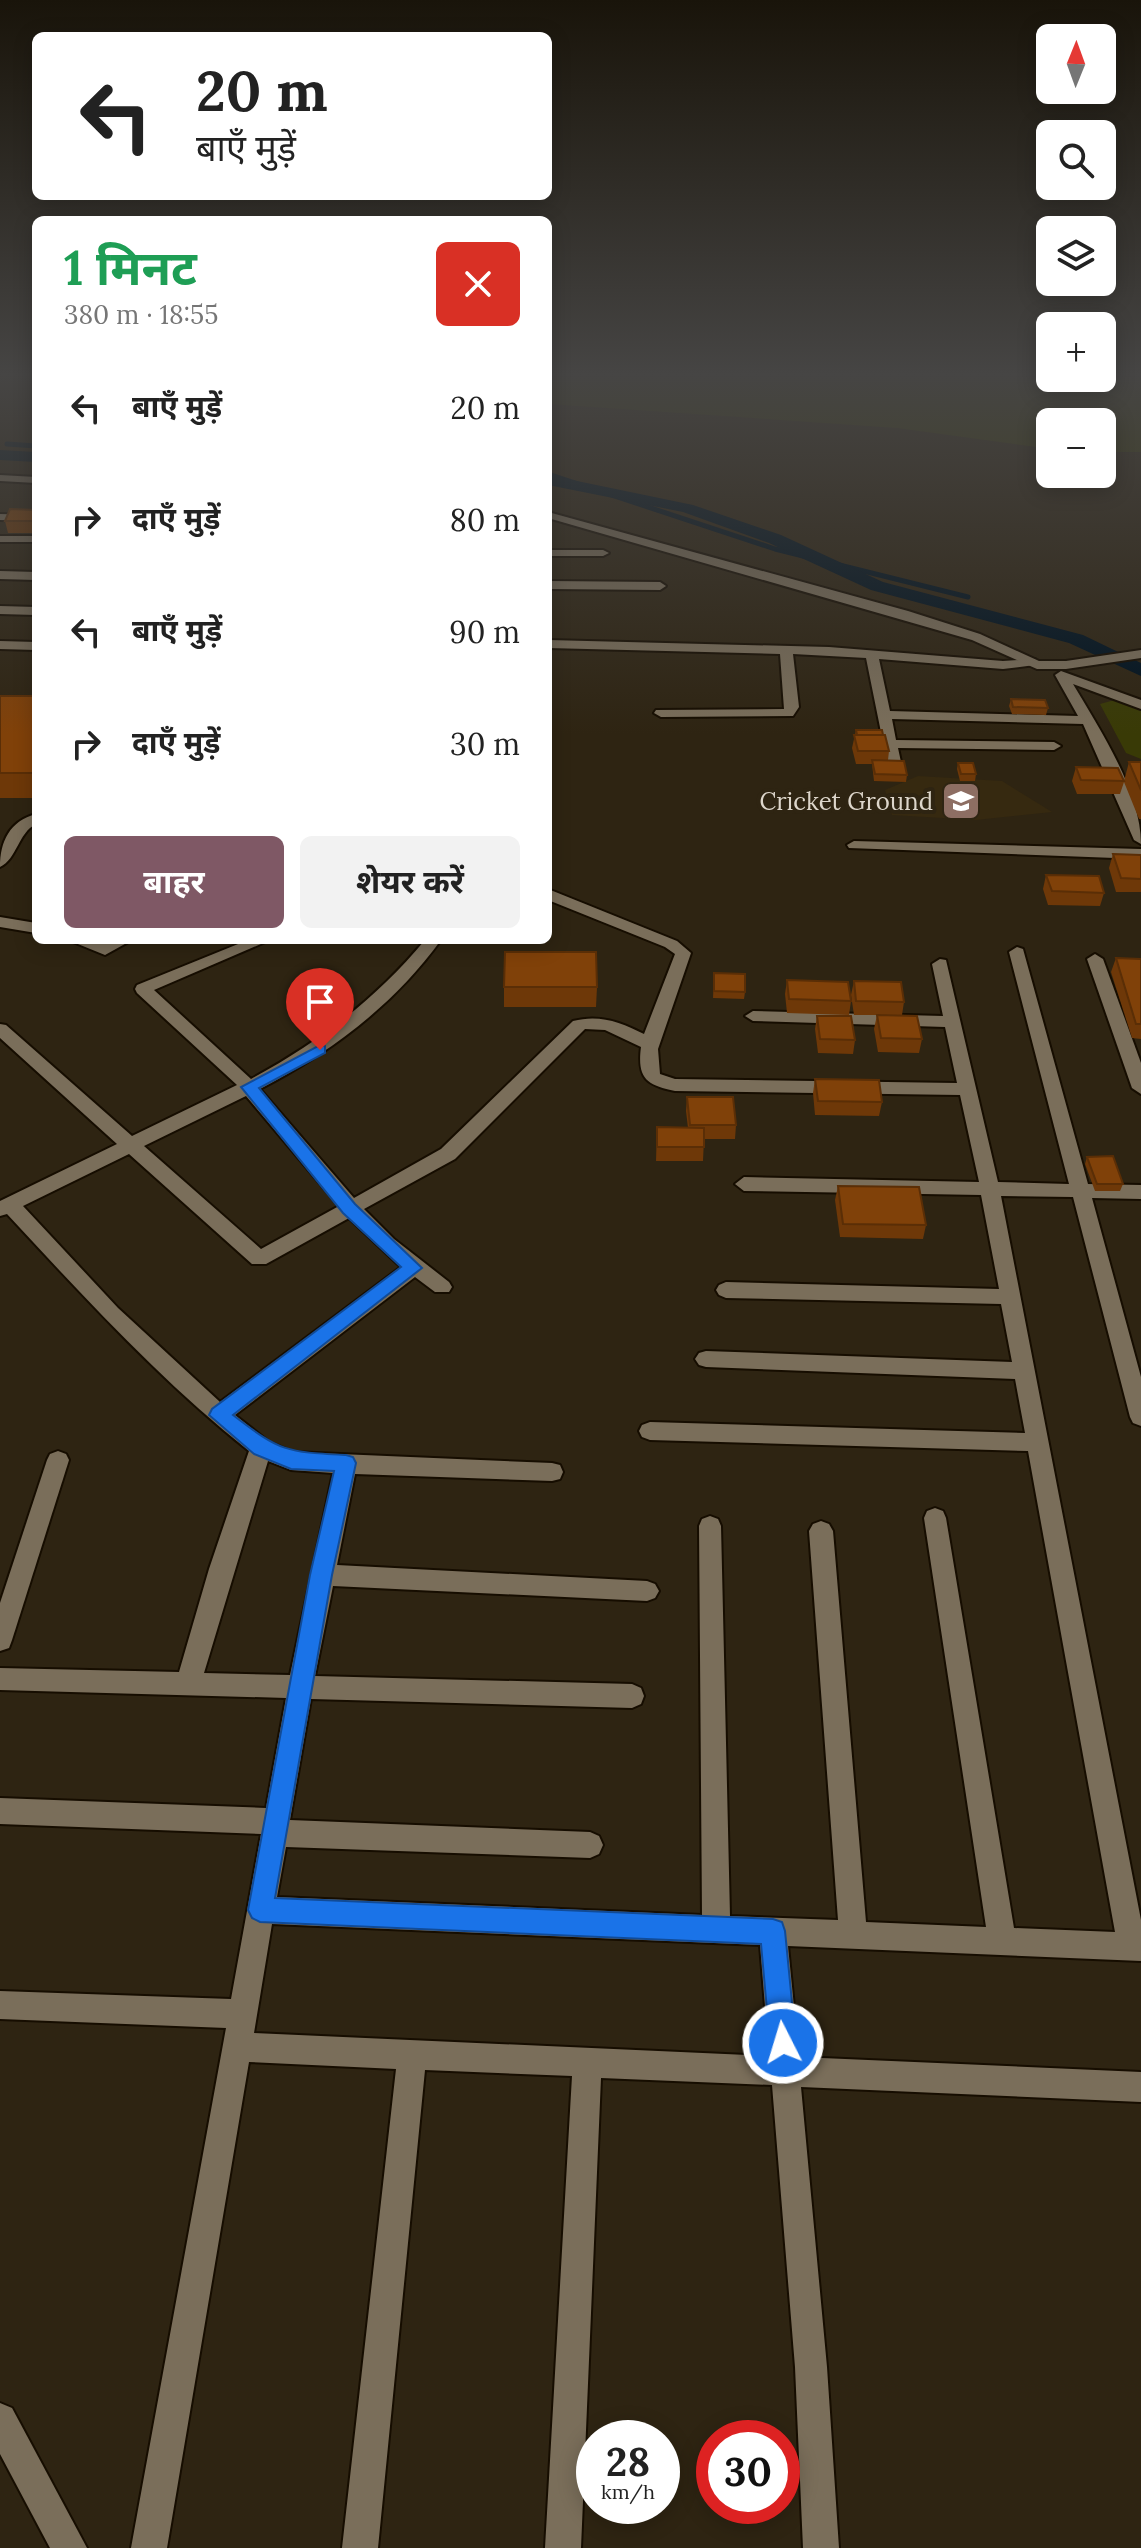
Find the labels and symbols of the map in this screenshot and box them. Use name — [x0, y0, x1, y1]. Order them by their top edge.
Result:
north arrow — [1036, 24, 1116, 104]
school or university icon: Cricket Ground — [940, 780, 982, 822]
place label: Cricket Ground — [759, 786, 933, 817]
pin — [286, 968, 354, 1050]
position arrow — [741, 2001, 825, 2085]
speed limit sign: 30 — [696, 2420, 800, 2524]

